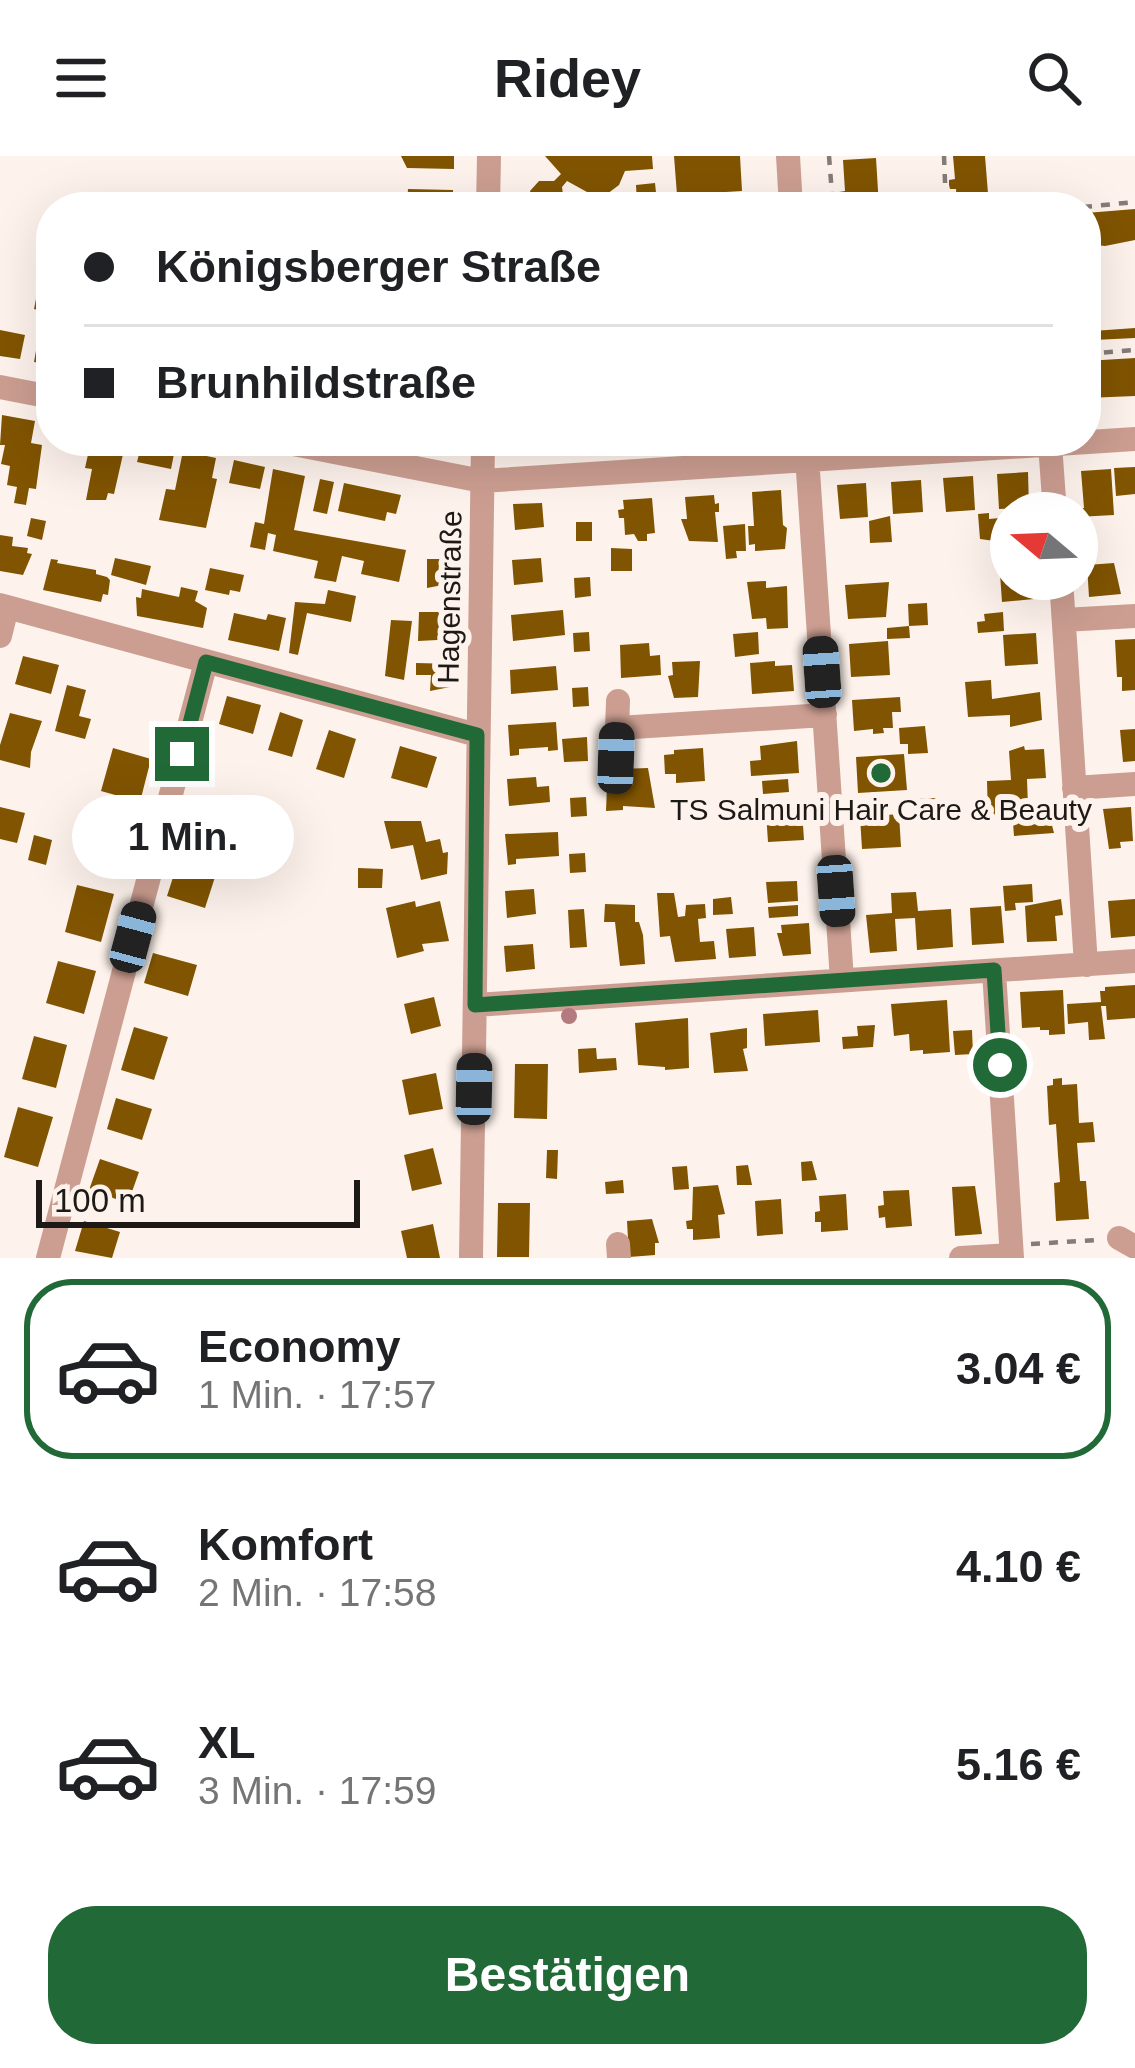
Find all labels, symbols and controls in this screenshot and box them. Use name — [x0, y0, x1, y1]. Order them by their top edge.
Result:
icon: menu — [48, 45, 114, 111]
icon: search — [1021, 45, 1087, 111]
text: Ridey — [494, 48, 641, 108]
text: Königsberger Straße — [156, 241, 601, 292]
text: Brunhildstraße — [156, 357, 476, 408]
north arrow — [990, 492, 1098, 600]
map controls — [990, 492, 1098, 600]
street label: Hagenstraße — [431, 510, 468, 684]
car — [802, 635, 842, 709]
car — [597, 721, 635, 795]
route end — [155, 727, 209, 781]
marker: TS Salmuni Hair Care & Beauty — [868, 760, 894, 786]
place label: TS Salmuni Hair Care & Beauty — [670, 793, 1092, 826]
callout: 1 Min. — [71, 796, 293, 880]
text: 1 Min. — [128, 815, 238, 858]
car — [816, 854, 856, 928]
car — [106, 898, 160, 976]
route start — [973, 1038, 1027, 1092]
car — [455, 1053, 493, 1125]
scale bar — [36, 1174, 360, 1227]
text: 100 m — [54, 1182, 146, 1219]
icon: car — [54, 1315, 162, 1423]
text: Economy — [198, 1321, 401, 1372]
text: 3.04 € — [956, 1343, 1081, 1394]
text: 1 Min. · 17:57 — [198, 1373, 436, 1416]
icon: car — [54, 1513, 162, 1621]
text: Komfort — [198, 1519, 373, 1570]
text: 4.10 € — [956, 1541, 1081, 1592]
text: 2 Min. · 17:58 — [198, 1571, 436, 1614]
icon: car — [54, 1711, 162, 1819]
text: XL — [198, 1717, 256, 1768]
text: 5.16 € — [956, 1739, 1081, 1790]
text: 3 Min. · 17:59 — [198, 1769, 436, 1812]
button: Bestätigen — [48, 1906, 1087, 2044]

